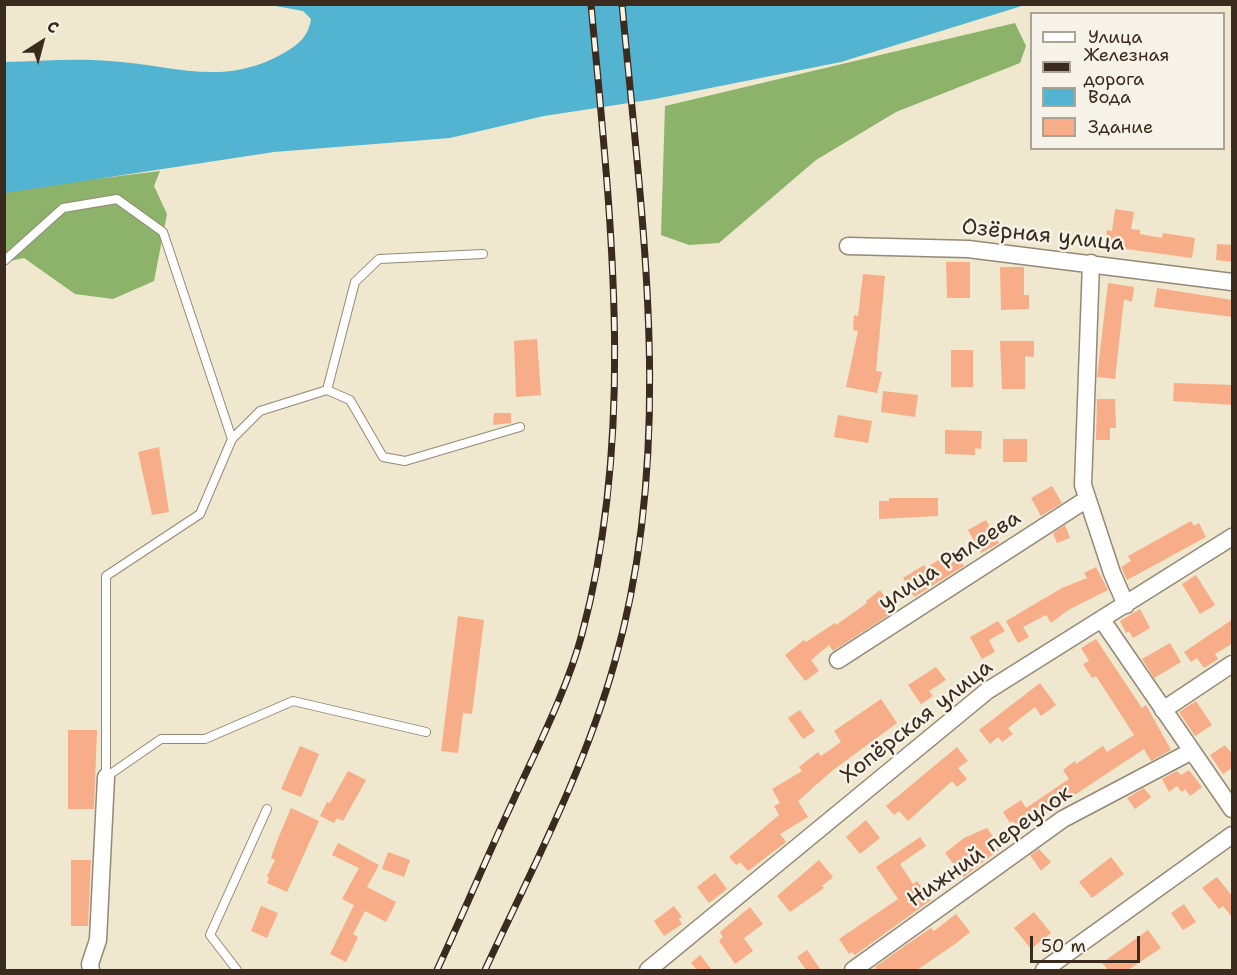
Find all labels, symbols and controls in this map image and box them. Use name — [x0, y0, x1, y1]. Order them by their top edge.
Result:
north arrow — [12, 12, 72, 72]
legend — [1030, 12, 1225, 150]
text: С — [43, 16, 63, 38]
text: Улица — [1088, 25, 1142, 49]
text: Железная дорога — [1083, 43, 1169, 91]
text: Вода — [1088, 85, 1131, 109]
text: Здание — [1088, 115, 1153, 139]
street label: Озёрная улица — [960, 214, 1126, 258]
street label: улица Рылеева — [874, 505, 1026, 617]
street label: Хопёрская улица — [836, 654, 998, 790]
street label: Нижний переулок — [903, 780, 1077, 914]
scale bar — [1033, 924, 1142, 962]
text: 50 m — [1041, 934, 1086, 958]

